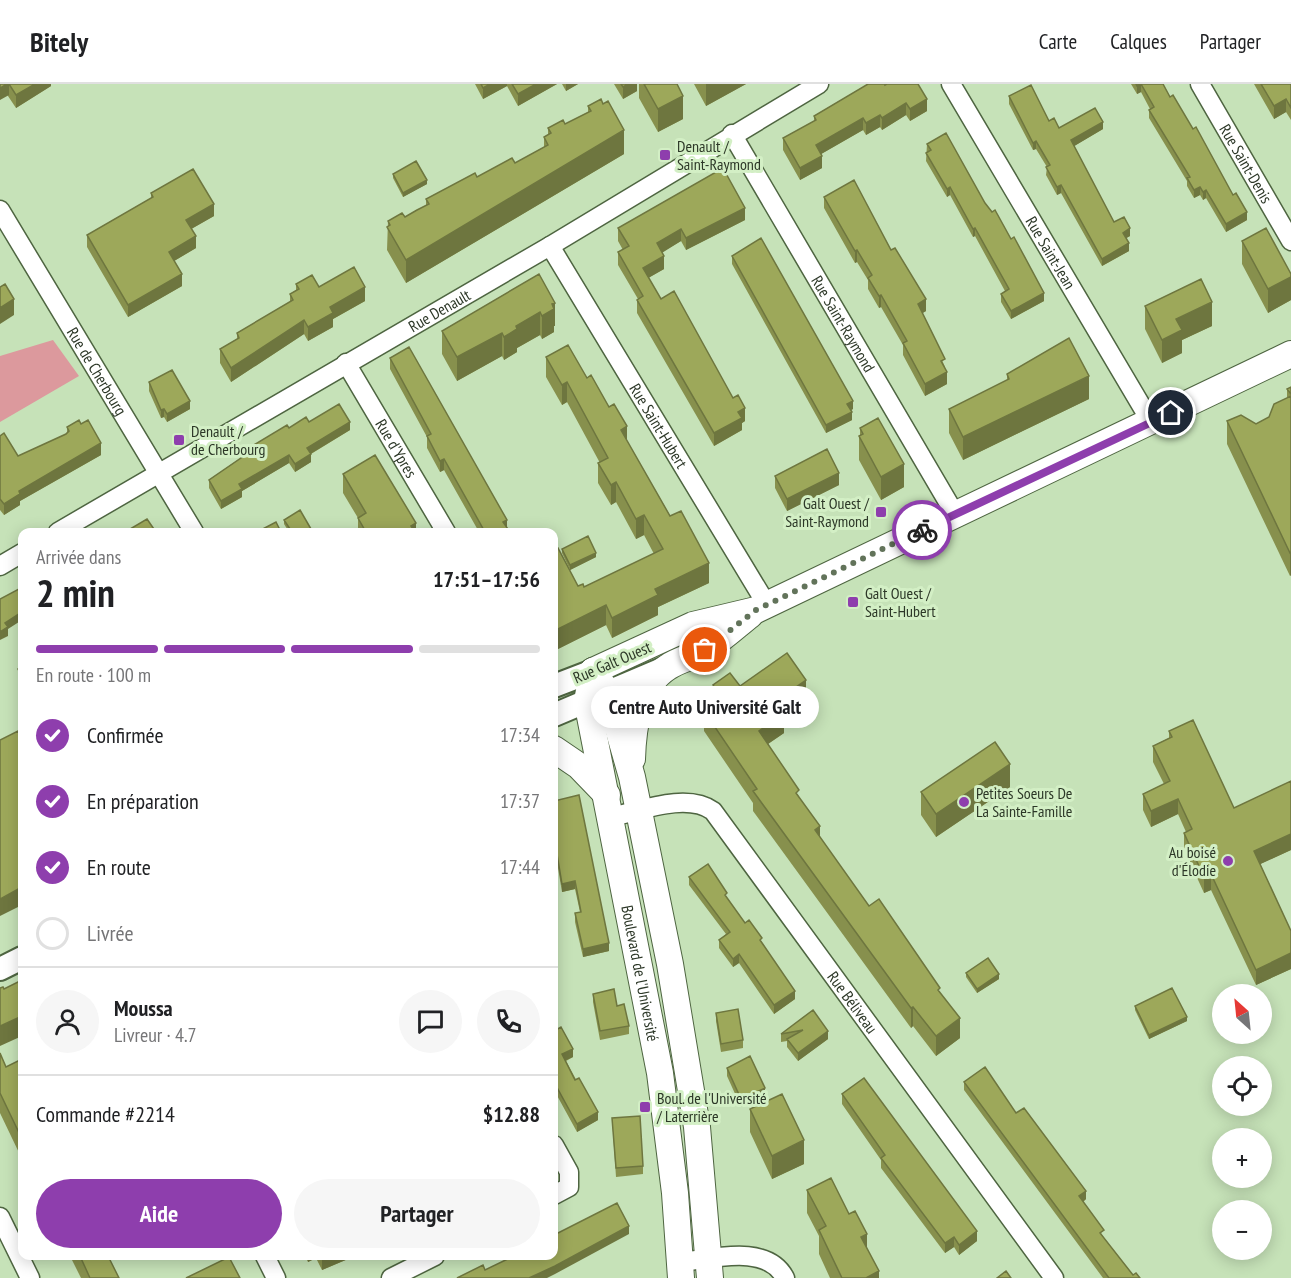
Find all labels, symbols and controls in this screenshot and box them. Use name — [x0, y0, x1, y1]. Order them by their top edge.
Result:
text: Bitely — [30, 23, 88, 60]
text: Carte — [1039, 28, 1077, 55]
text: Calques — [1110, 28, 1167, 55]
text: Partager — [1200, 28, 1261, 55]
street label: Rue Saint-Denis — [1215, 120, 1277, 207]
place label: Denault / Saint-Raymond — [677, 136, 761, 174]
marker: Denault / Saint-Raymond — [658, 148, 672, 162]
street label: Rue Saint-Jean — [1022, 213, 1080, 293]
street label: Rue Saint-Raymond — [807, 272, 879, 376]
street label: Rue Denault — [405, 284, 474, 336]
street label: Rue de Cherbourg — [63, 323, 131, 419]
street label: Rue Saint-Hubert — [625, 380, 692, 472]
pin — [1145, 387, 1196, 438]
icon: home — [1154, 396, 1187, 429]
street label: Rue d'Ypres — [371, 415, 422, 481]
place label: Denault / de Cherbourg — [191, 421, 265, 459]
marker: Denault / de Cherbourg — [172, 433, 186, 447]
place label: Galt Ouest / Saint-Raymond — [785, 493, 870, 531]
courier — [892, 500, 952, 560]
marker: Galt Ouest / Saint-Raymond — [874, 505, 888, 519]
icon: bike — [906, 514, 939, 547]
text: Arrivée dans — [36, 544, 121, 570]
text: 17:51–17:56 — [433, 565, 540, 593]
text: 2 min — [36, 567, 115, 618]
place label: Galt Ouest / Saint-Hubert — [865, 583, 936, 621]
marker: Galt Ouest / Saint-Hubert — [846, 595, 860, 609]
pin — [679, 624, 730, 675]
icon: bag — [688, 633, 721, 666]
street label: Rue Galt Ouest — [570, 636, 654, 687]
text: En route · 100 m — [36, 662, 151, 688]
callout: Centre Auto Université Galt — [591, 686, 819, 728]
text: Centre Auto Université Galt — [609, 694, 801, 720]
icon: check — [36, 719, 69, 752]
text: Confirmée — [87, 721, 164, 749]
text: 17:34 — [500, 722, 540, 748]
place label: Petites Soeurs De La Sainte-Famille — [976, 783, 1072, 821]
icon: check — [36, 785, 69, 818]
text: En préparation — [87, 787, 199, 815]
text: 17:37 — [500, 788, 540, 814]
marker: Petites Soeurs De La Sainte-Famille — [957, 795, 971, 809]
place label: Au boisé d'Élodie — [1169, 842, 1216, 880]
icon: check — [36, 851, 69, 884]
text: En route — [87, 853, 151, 881]
text: 17:44 — [500, 854, 540, 880]
marker: Au boisé d'Élodie — [1221, 854, 1235, 868]
street label: Boulevard de l'Université — [617, 903, 664, 1043]
text: Livrée — [87, 919, 133, 947]
street label: Rue Béliveau — [823, 967, 882, 1037]
north arrow — [1212, 984, 1272, 1044]
map controls — [1212, 984, 1272, 1260]
button: person — [36, 990, 99, 1053]
button: chat — [399, 990, 462, 1053]
button: phone — [477, 990, 540, 1053]
text: Moussa — [114, 994, 173, 1022]
text: Livreur · 4.7 — [114, 1022, 197, 1048]
button: locate — [1212, 1056, 1272, 1116]
place label: Boul. de l'Université / Laterrière — [656, 1088, 767, 1126]
text: Commande #2214 — [36, 1100, 175, 1128]
text: $12.88 — [483, 1100, 540, 1128]
marker: Boul. de l'Université / Laterrière — [638, 1100, 652, 1114]
button: + — [1212, 1128, 1272, 1188]
button: Aide — [36, 1179, 282, 1248]
button: Partager — [294, 1179, 540, 1248]
button: − — [1212, 1200, 1272, 1260]

